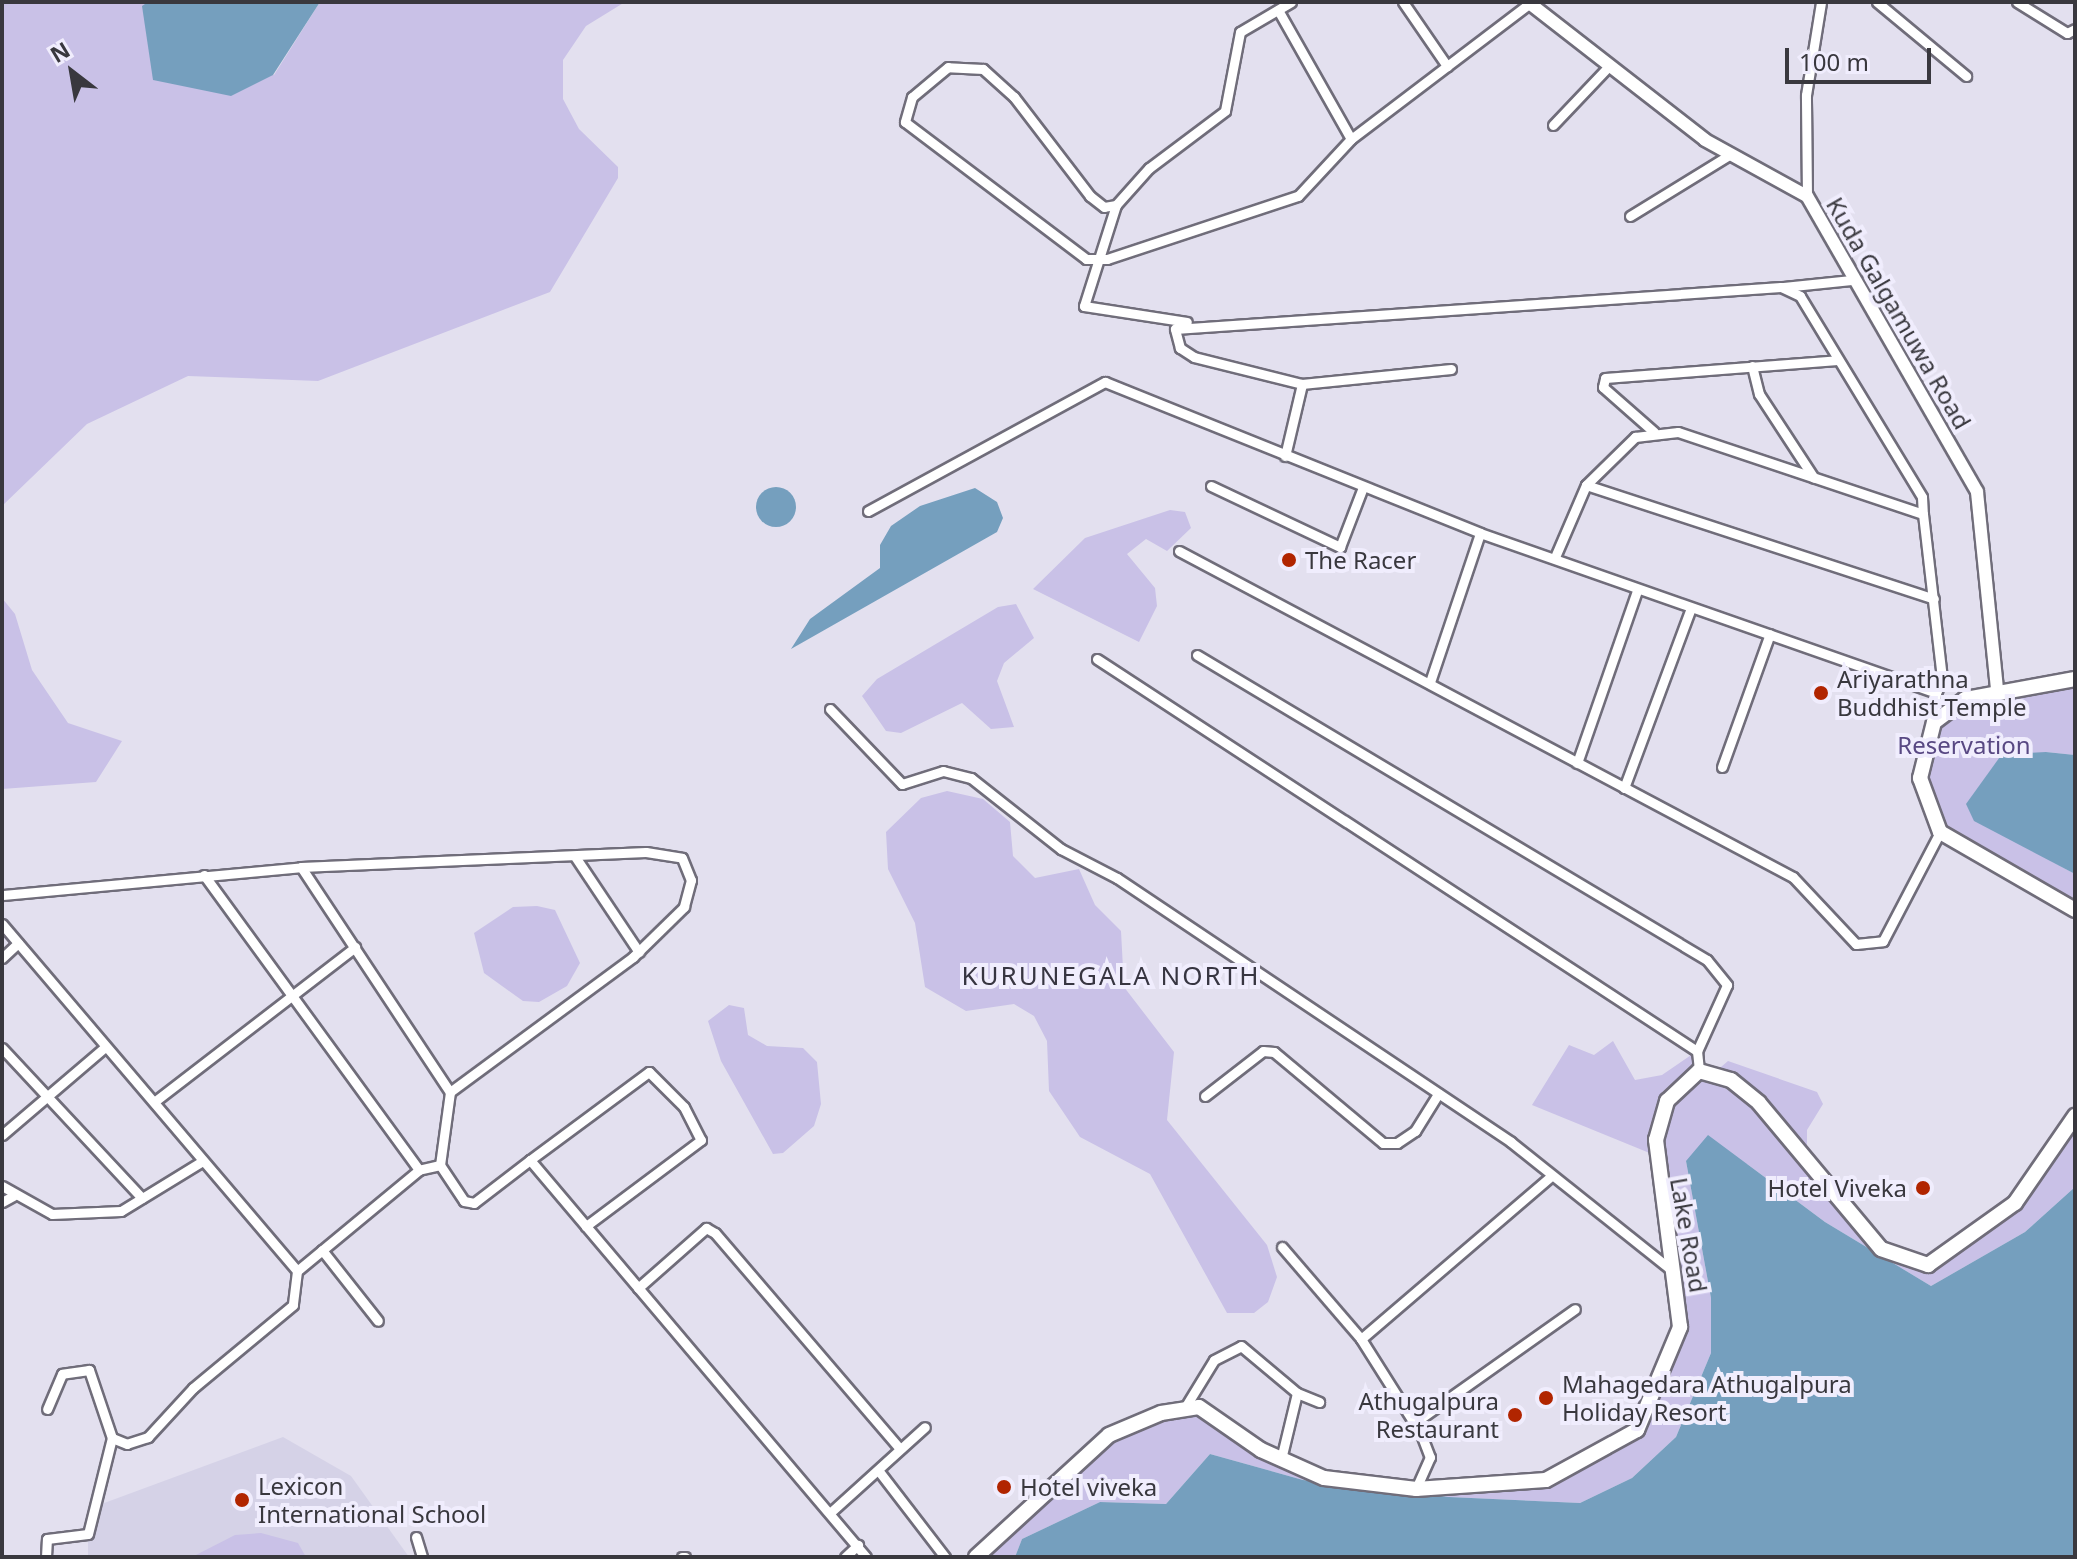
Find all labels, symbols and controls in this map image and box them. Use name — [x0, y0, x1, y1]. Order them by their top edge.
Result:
north arrow — [32, 32, 112, 112]
scale bar — [1789, 32, 1935, 82]
text: N — [44, 34, 75, 69]
text: 100 m — [1799, 45, 1869, 78]
street label: Kuda Galgamuwa Road — [1821, 192, 1977, 434]
place label: The Racer — [1305, 546, 1416, 574]
marker: The Racer — [1280, 551, 1298, 569]
place label: Ariyarathna Buddhist Temple — [1837, 665, 2027, 721]
marker: Ariyarathna Buddhist Temple — [1812, 684, 1830, 702]
park label: Reservation — [1897, 731, 2031, 759]
district label: KURUNEGALA NORTH — [962, 960, 1260, 992]
place label: Hotel Viveka — [1767, 1174, 1907, 1202]
street label: Lake Road — [1665, 1175, 1713, 1295]
marker: Hotel Viveka — [1914, 1179, 1932, 1197]
place label: Mahagedara Athugalpura Holiday Resort — [1562, 1370, 1852, 1426]
place label: Athugalpura Restaurant — [1358, 1387, 1499, 1443]
marker: Mahagedara Athugalpura Holiday Resort — [1537, 1389, 1555, 1407]
marker: Athugalpura Restaurant — [1506, 1406, 1524, 1424]
place label: Lexicon International School — [258, 1472, 486, 1528]
place label: Hotel viveka — [1020, 1473, 1157, 1501]
marker: Hotel viveka — [995, 1478, 1013, 1496]
marker: Lexicon International School — [233, 1491, 251, 1509]

